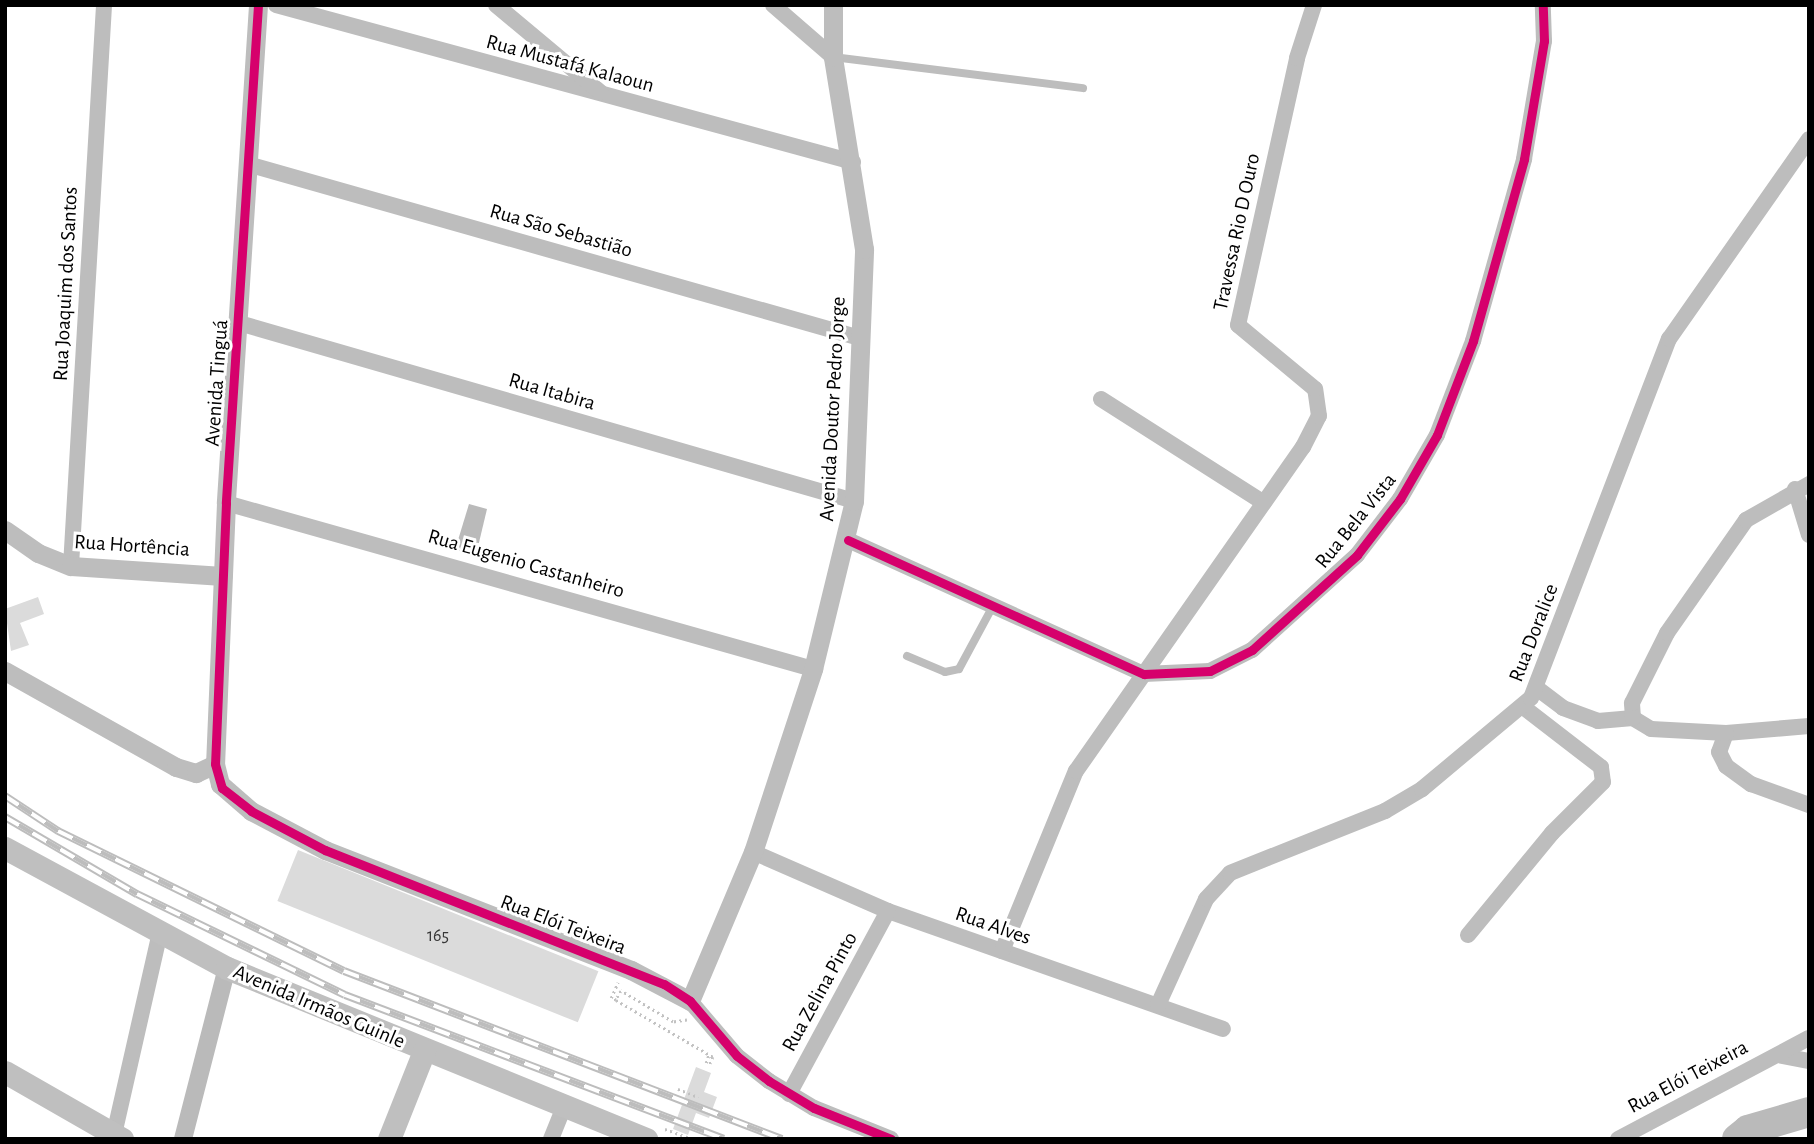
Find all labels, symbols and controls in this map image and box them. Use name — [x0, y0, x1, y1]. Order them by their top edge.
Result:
street label: Rua Mustafá Kalaoun — [483, 29, 657, 99]
street label: Travessa Rio D Ouro — [1208, 151, 1266, 313]
street label: Rua Joaquim dos Santos — [48, 186, 84, 382]
street label: Rua São Sebastião — [487, 199, 635, 263]
street label: Avenida Doutor Pedro Jorge — [815, 296, 851, 522]
street label: Avenida Tinguá — [200, 319, 234, 447]
street label: Rua Itabira — [506, 368, 598, 416]
street label: Rua Bela Vista — [1310, 468, 1402, 574]
street label: Rua Eugenio Castanheiro — [425, 524, 627, 604]
street label: Rua Hortência — [73, 529, 191, 563]
street label: Rua Doralice — [1504, 580, 1564, 686]
street label: Rua Elói Teixeira — [497, 889, 629, 961]
street label: Rua Alves — [952, 901, 1034, 951]
house number: 165 — [427, 925, 449, 947]
street label: Rua Zelina Pinto — [777, 928, 863, 1056]
street label: Avenida Irmãos Guinle — [229, 959, 409, 1055]
street label: Rua Elói Teixeira — [1623, 1035, 1753, 1119]

